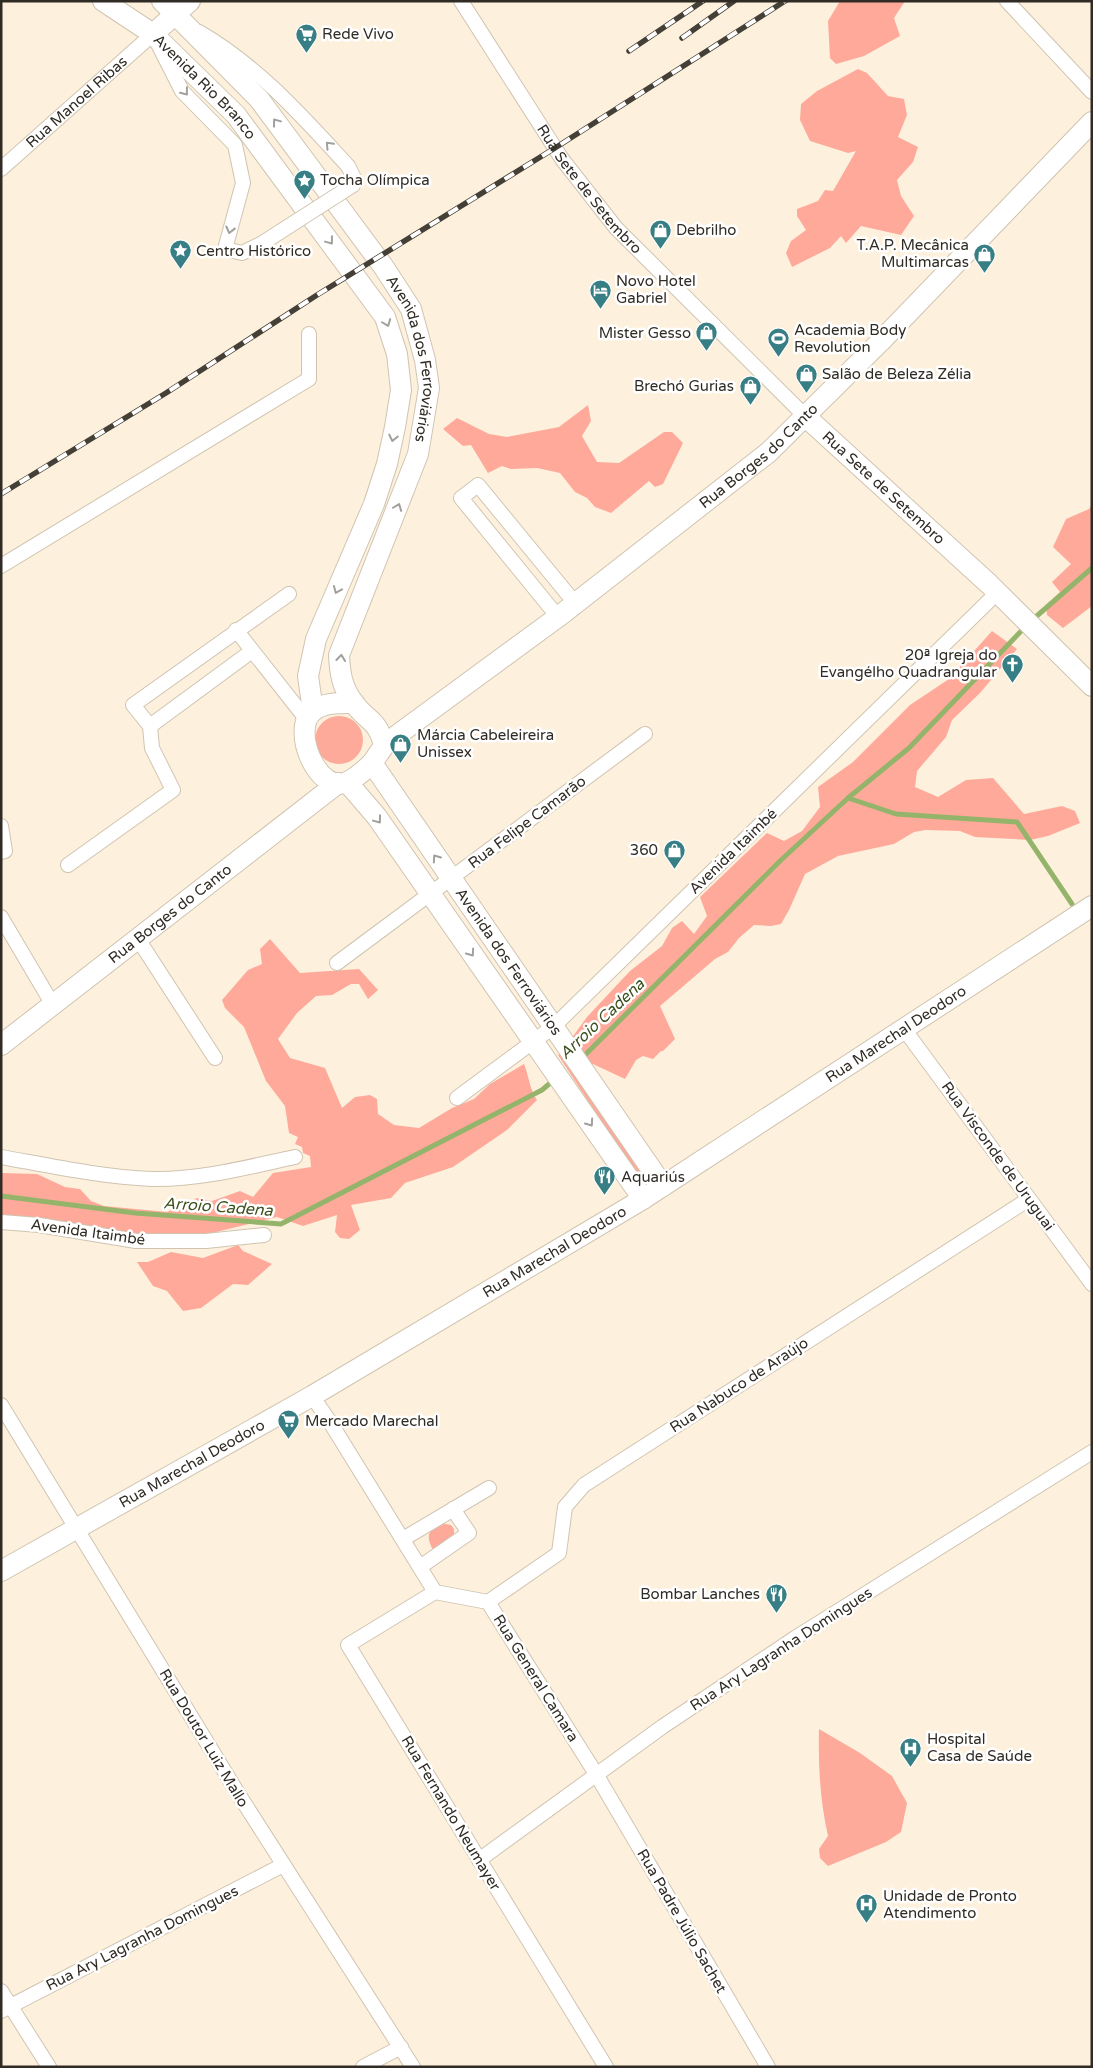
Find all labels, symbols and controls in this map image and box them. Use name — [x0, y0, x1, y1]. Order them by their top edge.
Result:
supermarket icon: Rede Vivo — [294, 22, 318, 53]
place label: Rede Vivo — [322, 25, 394, 43]
street label: Avenida Rio Branco — [150, 30, 260, 143]
street label: Rua Manoel Ribas — [22, 52, 131, 152]
one-way arrow — [179, 86, 187, 95]
one-way arrow — [274, 119, 282, 128]
street label: Rua Sete de Setembro — [533, 121, 646, 257]
one-way arrow — [326, 142, 335, 151]
place icon: Tocha Olímpica — [292, 168, 316, 199]
place label: Tocha Olímpica — [320, 171, 430, 189]
shop icon: Debrilho — [648, 218, 672, 249]
place label: Debrilho — [676, 221, 736, 239]
one-way arrow — [225, 226, 236, 235]
one-way arrow — [324, 235, 333, 245]
place label: T.A.P. Mecânica Multimarcas — [856, 236, 969, 271]
place icon: Centro Histórico — [168, 239, 192, 270]
place label: Centro Histórico — [196, 242, 311, 260]
shop icon: T.A.P. Mecânica Multimarcas — [973, 242, 997, 273]
street label: Avenida dos Ferroviários — [382, 272, 438, 444]
place label: Novo Hotel Gabriel — [616, 272, 696, 307]
hotel icon: Novo Hotel Gabriel — [588, 278, 612, 309]
one-way arrow — [381, 318, 391, 326]
shop icon: Mister Gesso — [695, 321, 719, 352]
place label: Academia Body Revolution — [794, 321, 906, 356]
place label: Mister Gesso — [599, 324, 691, 342]
sports icon: Academia Body Revolution — [766, 327, 790, 358]
shop icon: Salão de Beleza Zélia — [794, 362, 818, 393]
place label: Salão de Beleza Zélia — [822, 365, 972, 383]
shop icon: Brechó Gurias — [738, 374, 762, 405]
place label: Brechó Gurias — [634, 377, 734, 395]
street label: Rua Borges do Canto — [696, 400, 822, 512]
street label: Rua Sete de Setembro — [819, 427, 949, 548]
one-way arrow — [388, 434, 399, 443]
one-way arrow — [392, 503, 402, 511]
one-way arrow — [333, 585, 344, 594]
place label: 20ª Igreja do Evangélho Quadrangular — [819, 646, 997, 681]
church icon: 20ª Igreja do Evangélho Quadrangular — [1001, 652, 1025, 683]
one-way arrow — [335, 654, 346, 662]
place label: Márcia Cabeleireira Unissex — [417, 726, 554, 761]
shop icon: Márcia Cabeleireira Unissex — [389, 732, 413, 763]
street label: Rua Felipe Camarão — [465, 772, 589, 872]
street label: Avenida Itaimbé — [685, 804, 781, 898]
one-way arrow — [373, 814, 381, 823]
shop icon: 360 — [662, 838, 686, 869]
place label: 360 — [630, 841, 658, 859]
one-way arrow — [433, 854, 442, 863]
street label: Rua Borges do Canto — [105, 860, 235, 967]
street label: Avenida dos Ferroviários — [452, 884, 566, 1039]
one-way arrow — [465, 947, 474, 957]
water label: Arroio Cadena — [555, 974, 650, 1064]
street label: Rua Marechal Deodoro — [822, 982, 970, 1086]
street label: Rua Visconde de Uruguai — [938, 1078, 1058, 1234]
one-way arrow — [584, 1118, 593, 1127]
restaurant icon: Aquariús — [593, 1165, 617, 1196]
place label: Aquariús — [621, 1168, 685, 1186]
water label: Arroio Cadena — [163, 1193, 274, 1221]
street label: Rua Marechal Deodoro — [479, 1202, 630, 1301]
street label: Avenida Itaimbé — [30, 1215, 146, 1249]
street label: Rua Nabuco de Araújo — [666, 1334, 812, 1436]
supermarket icon: Mercado Marechal — [277, 1409, 301, 1440]
place label: Mercado Marechal — [305, 1412, 438, 1430]
street label: Rua Marechal Deodoro — [116, 1415, 268, 1512]
restaurant icon: Bombar Lanches — [764, 1582, 788, 1613]
street label: Rua Ary Lagranha Domingues — [687, 1583, 875, 1715]
place label: Bombar Lanches — [640, 1585, 760, 1603]
street label: Rua General Camara — [490, 1611, 582, 1745]
street label: Rua Doutor Luiz Mallo — [156, 1666, 252, 1810]
place label: Hospital Casa de Saúde — [927, 1730, 1032, 1765]
street label: Rua Fernando Neumayer — [397, 1732, 505, 1894]
hospital icon: Hospital Casa de Saúde — [899, 1736, 923, 1767]
street label: Rua Padre Júlio Sachet — [633, 1846, 731, 1996]
street label: Rua Ary Lagranha Domingues — [43, 1882, 241, 1994]
place label: Unidade de Pronto Atendimento — [883, 1887, 1017, 1922]
hospital icon: Unidade de Pronto Atendimento — [855, 1893, 879, 1924]

